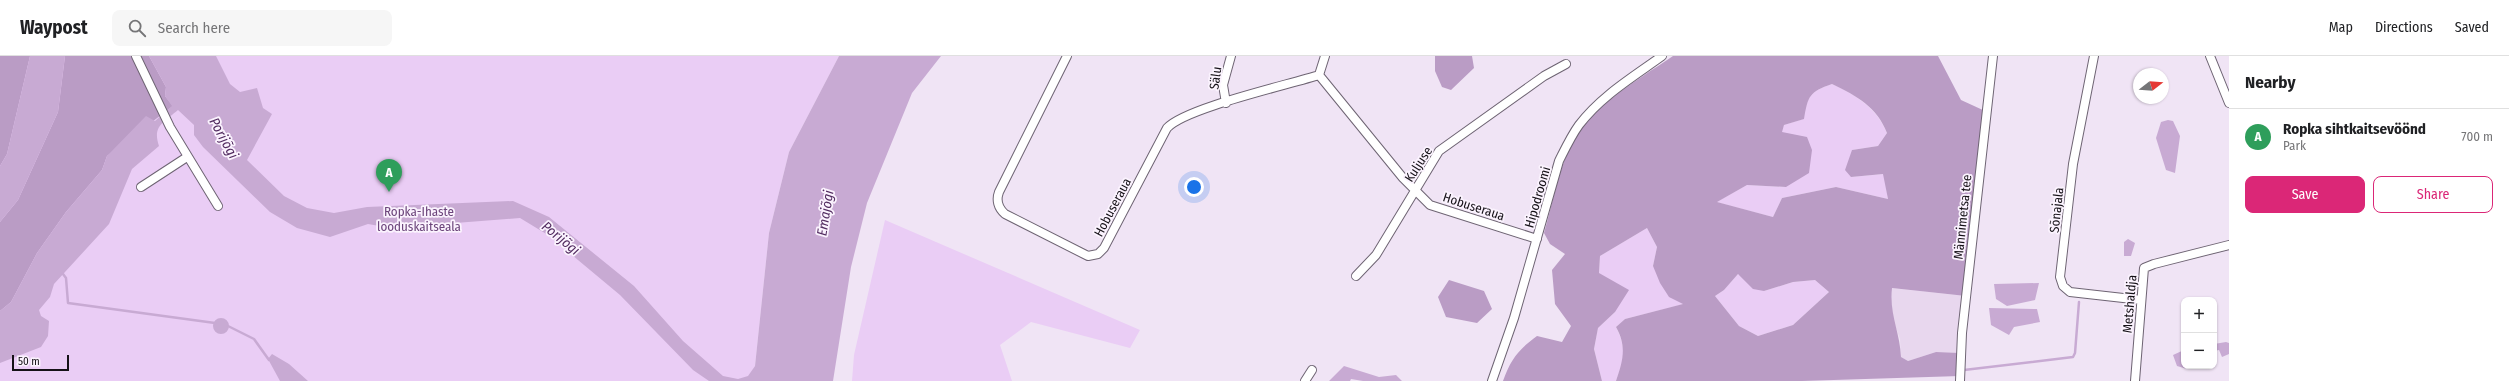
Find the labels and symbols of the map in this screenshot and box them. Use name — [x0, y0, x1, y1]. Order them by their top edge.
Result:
street label: Sälu — [1206, 66, 1225, 90]
north arrow — [2133, 68, 2169, 104]
water label: Porijõgi — [205, 115, 242, 162]
street label: Kuljuse — [1401, 144, 1435, 185]
pin: A — [376, 159, 402, 192]
street label: Hipodroomi — [1522, 165, 1553, 229]
street label: Männimetsa tee — [1951, 174, 1974, 260]
street label: Hobuseraua — [1091, 175, 1134, 239]
your location — [1184, 177, 1204, 197]
street label: Sõnajala — [2047, 187, 2066, 234]
water label: Emajõgi — [813, 188, 838, 237]
street label: Hobuseraua — [1441, 189, 1507, 224]
park label: Ropka-Ihaste looduskaitseala — [377, 204, 461, 234]
water label: Porijõgi — [538, 218, 584, 259]
street label: Metshaldja — [2119, 274, 2140, 334]
scale bar — [12, 353, 69, 372]

